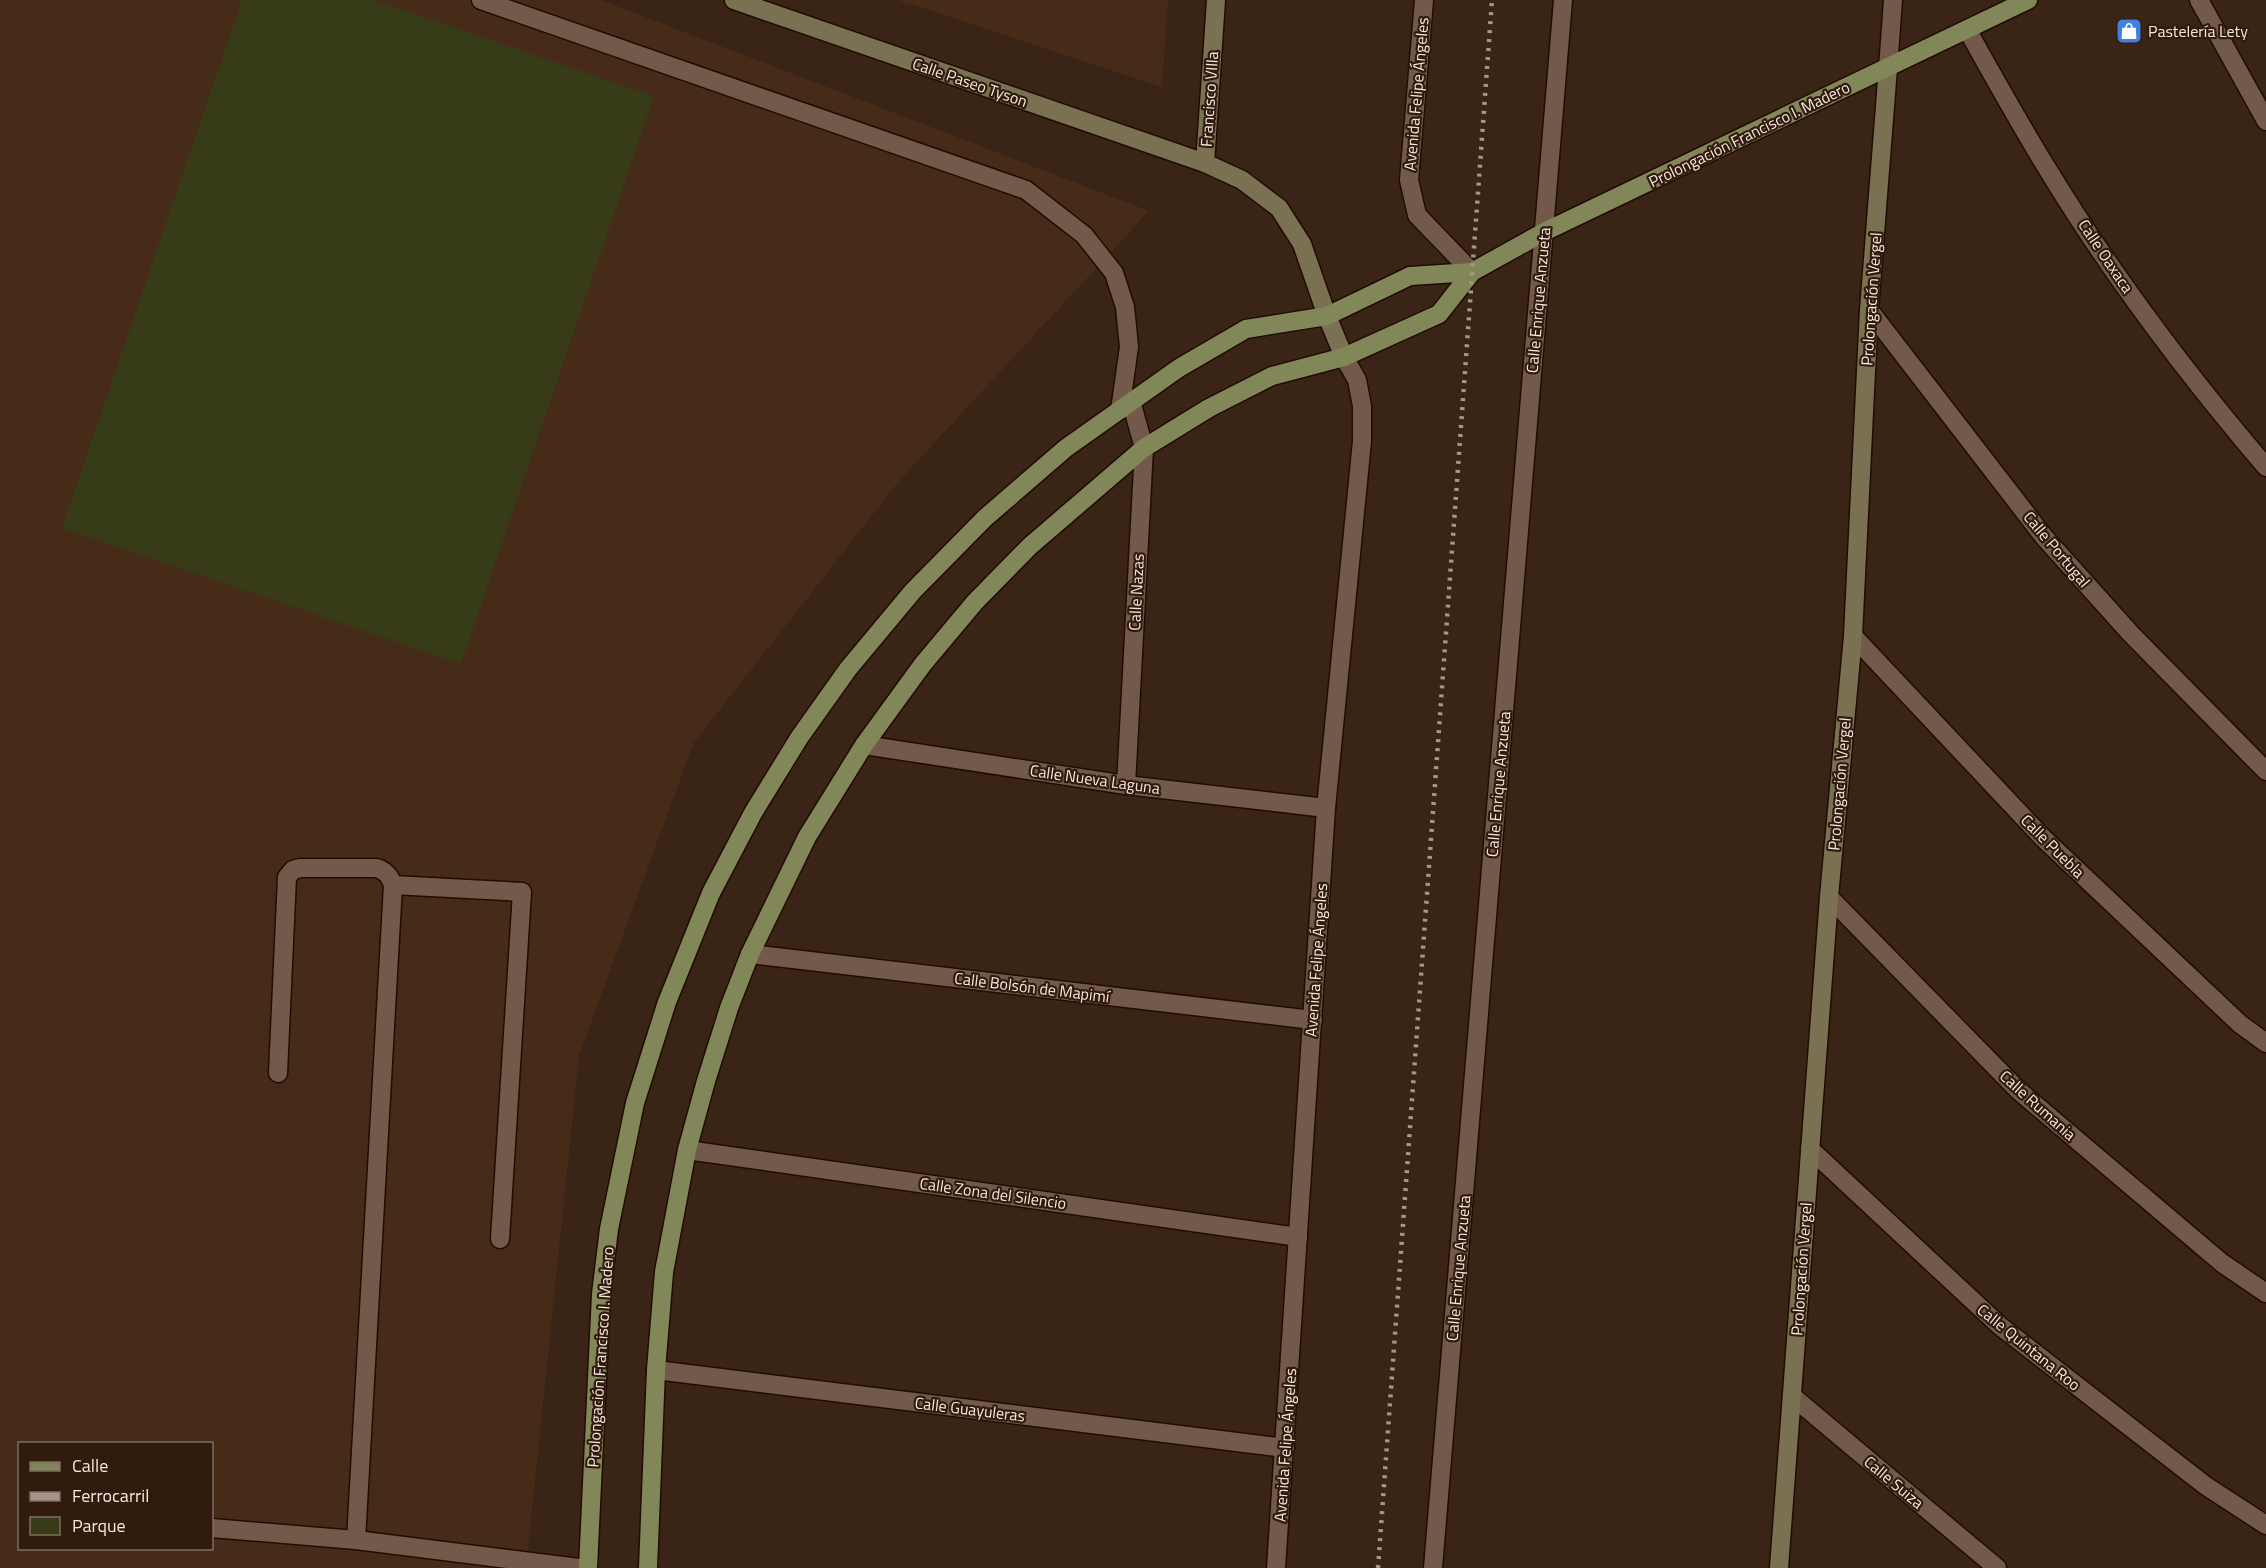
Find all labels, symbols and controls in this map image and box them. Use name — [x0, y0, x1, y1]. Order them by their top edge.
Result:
street label: Avenida Felipe Ángeles — [1397, 16, 1435, 172]
shop icon: Pastelería Lety — [2114, 16, 2144, 46]
place label: Pastelería Lety — [2148, 19, 2248, 43]
street label: Francisco VIlla — [1194, 50, 1224, 148]
street label: Calle Paseo Tyson — [909, 51, 1031, 113]
street label: Prolongación Francisco I. Madero — [1644, 75, 1854, 193]
street label: Calle Oaxaca — [2072, 214, 2140, 298]
street label: Calle Enrique Anzueta — [1520, 226, 1556, 374]
street label: Prolongación Vergel — [1854, 232, 1888, 366]
street label: Calle Portugal — [2018, 506, 2096, 592]
street label: Calle Nazas — [1122, 553, 1150, 631]
street label: Calle Enrique Anzueta — [1480, 710, 1516, 858]
street label: Prolongación Vergel — [1821, 716, 1857, 852]
street label: Calle Nueva Laguna — [1028, 758, 1162, 800]
street label: Calle Puebla — [2016, 809, 2090, 883]
street label: Avenida Felipe Ángeles — [1299, 882, 1333, 1038]
street label: Calle Bolsón de Mapimí — [953, 966, 1112, 1009]
street label: Calle Rumania — [1994, 1064, 2082, 1146]
street label: Calle Zona del Silencio — [918, 1171, 1068, 1215]
street label: Calle Enrique Anzueta — [1440, 1194, 1476, 1342]
street label: Prolongación Vergel — [1784, 1202, 1818, 1336]
street label: Prolongación Francisco I. Madero — [580, 1246, 620, 1468]
street label: Calle Quintana Roo — [1972, 1298, 2086, 1396]
street label: Avenida Felipe Ángeles — [1268, 1367, 1302, 1523]
street label: Calle Guayuleras — [913, 1390, 1027, 1428]
legend — [18, 1442, 213, 1550]
street label: Calle Suiza — [1859, 1450, 1929, 1514]
text: Calle — [72, 1452, 108, 1479]
text: Ferrocarril — [72, 1482, 149, 1509]
text: Parque — [72, 1512, 126, 1539]

